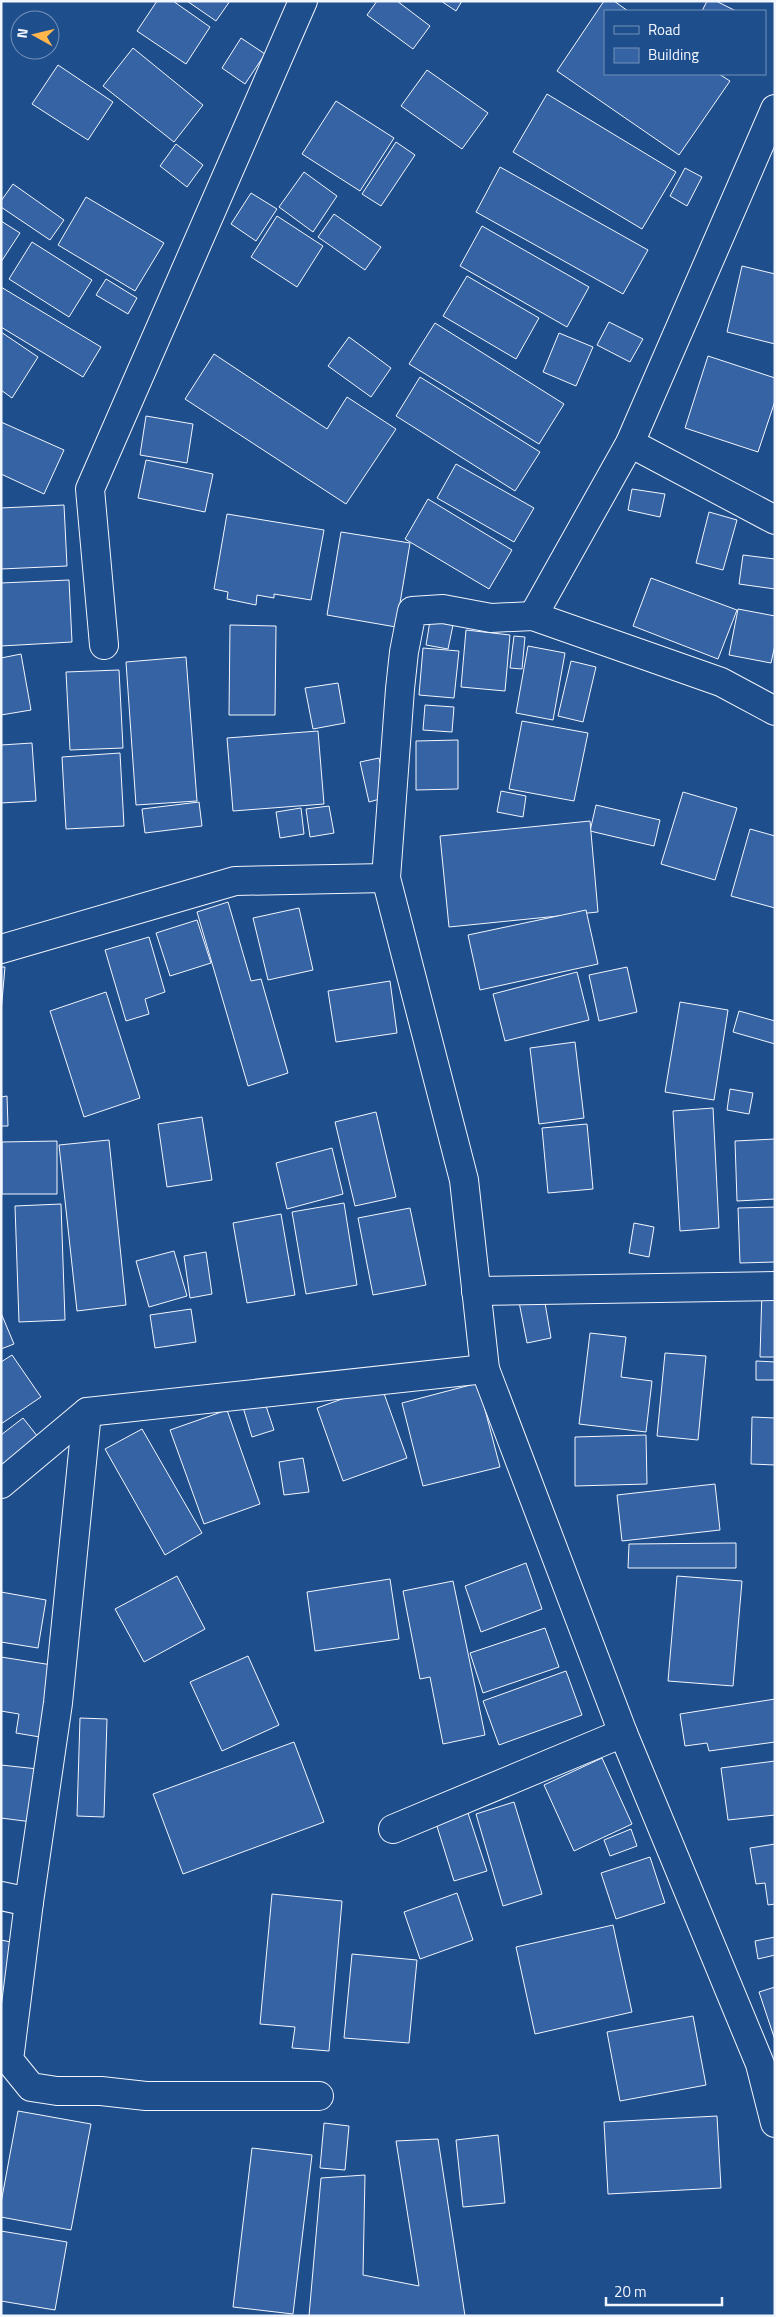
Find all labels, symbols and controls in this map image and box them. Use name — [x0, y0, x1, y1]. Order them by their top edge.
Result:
north arrow — [10, 10, 60, 60]
legend — [604, 10, 766, 75]
text: Road — [648, 18, 680, 41]
text: N — [11, 27, 33, 39]
text: Building — [648, 43, 699, 66]
scale bar — [606, 2274, 722, 2306]
text: 20 m — [614, 2280, 647, 2303]

